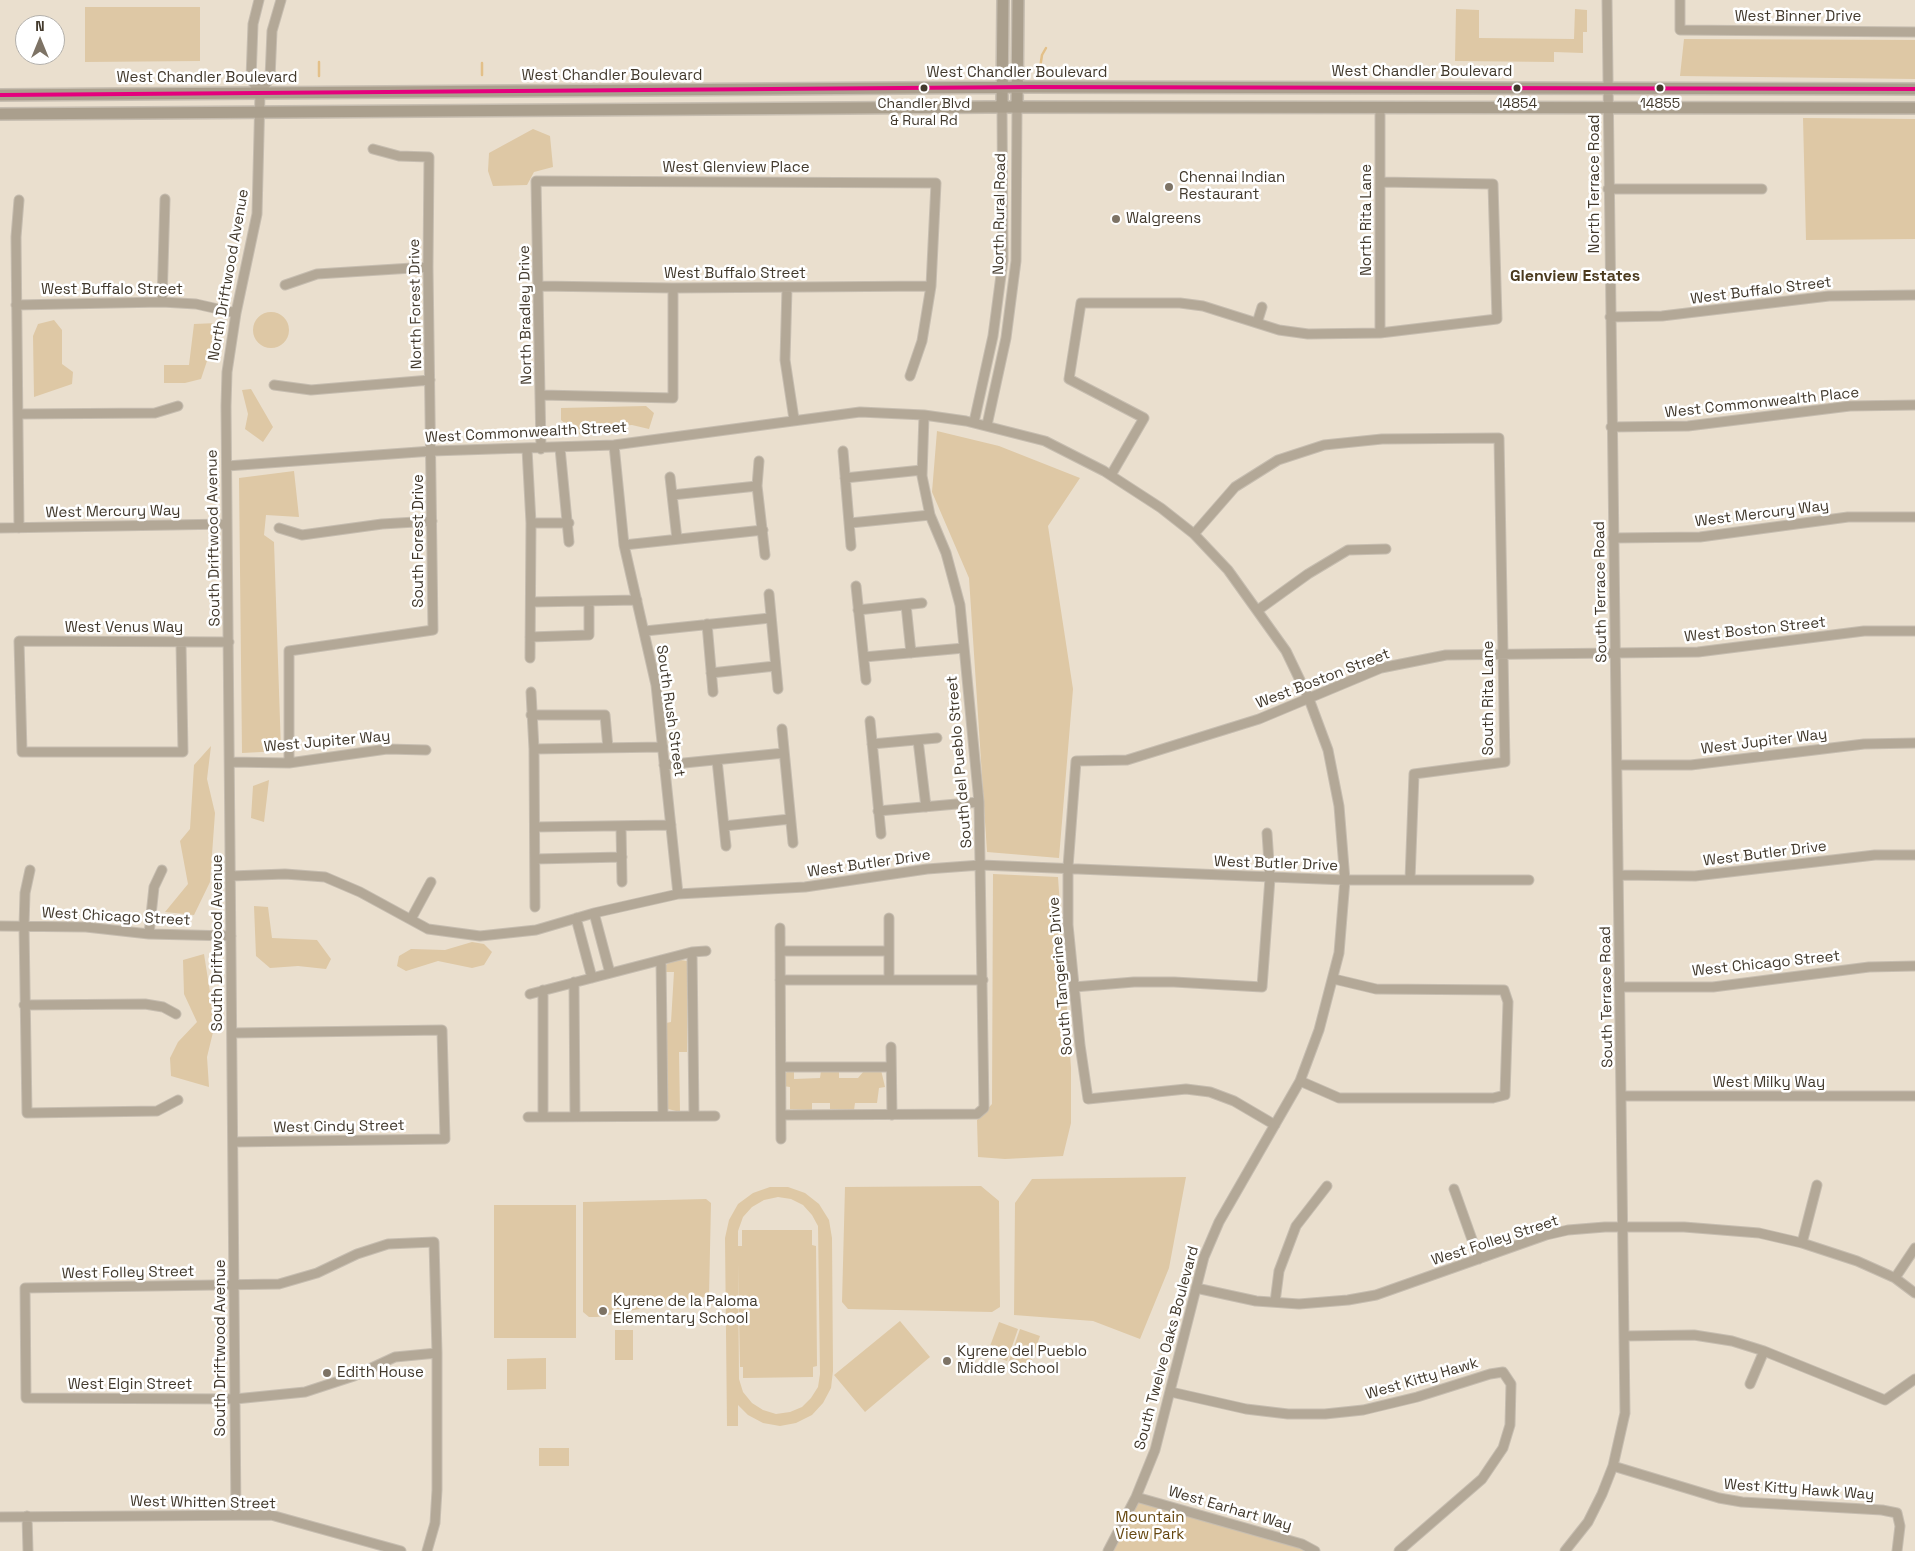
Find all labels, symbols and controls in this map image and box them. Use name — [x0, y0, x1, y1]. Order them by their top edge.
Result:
street label: West Binner Drive — [1735, 8, 1861, 26]
north arrow — [15, 15, 65, 65]
text: N — [35, 17, 45, 35]
street label: West Chandler Boulevard — [1332, 63, 1512, 81]
street label: West Chandler Boulevard — [927, 64, 1107, 82]
street label: West Chandler Boulevard — [522, 67, 702, 85]
street label: West Chandler Boulevard — [117, 69, 297, 87]
marker: Chandler Blvd & Rural Rd — [919, 83, 929, 93]
marker: 14854 — [1512, 83, 1522, 93]
marker: 14855 — [1655, 83, 1665, 93]
place label: Chandler Blvd & Rural Rd — [878, 96, 970, 128]
place label: 14854 — [1497, 96, 1537, 112]
place label: 14855 — [1640, 96, 1680, 112]
street label: North Terrace Road — [1586, 114, 1604, 254]
street label: North Rural Road — [990, 153, 1010, 275]
street label: West Glenview Place — [662, 159, 810, 177]
street label: North Rita Lane — [1358, 164, 1376, 276]
place label: Chennai Indian Restaurant — [1179, 169, 1285, 204]
marker: Chennai Indian Restaurant — [1163, 181, 1175, 193]
street label: North Driftwood Avenue — [205, 188, 253, 362]
place label: Walgreens — [1126, 210, 1201, 228]
marker: Walgreens — [1110, 213, 1122, 225]
street label: North Forest Drive — [406, 238, 426, 370]
street label: North Bradley Drive — [516, 245, 536, 385]
street label: West Buffalo Street — [664, 265, 806, 283]
district label: Glenview Estates — [1510, 267, 1640, 287]
street label: West Buffalo Street — [1689, 273, 1833, 309]
street label: West Buffalo Street — [41, 281, 183, 299]
street label: West Commonwealth Place — [1664, 384, 1860, 422]
street label: West Commonwealth Street — [425, 419, 627, 447]
street label: South Driftwood Avenue — [203, 449, 225, 627]
street label: South Forest Drive — [410, 474, 428, 608]
street label: West Mercury Way — [1694, 497, 1830, 531]
street label: West Mercury Way — [45, 502, 181, 522]
street label: South Terrace Road — [1591, 521, 1611, 663]
street label: West Boston Street — [1683, 614, 1827, 646]
street label: West Venus Way — [65, 619, 183, 637]
street label: South Rita Lane — [1480, 641, 1498, 755]
street label: South Rush Street — [652, 644, 688, 778]
street label: West Boston Street — [1253, 645, 1393, 713]
street label: South del Pueblo Street — [943, 675, 977, 849]
street label: West Jupiter Way — [1700, 725, 1828, 759]
street label: West Jupiter Way — [263, 728, 391, 756]
street label: West Butler Drive — [1702, 837, 1828, 871]
street label: West Butler Drive — [806, 846, 932, 882]
street label: West Butler Drive — [1214, 853, 1338, 875]
street label: South Driftwood Avenue — [209, 854, 227, 1032]
street label: South Tangerine Drive — [1045, 896, 1077, 1056]
street label: West Chicago Street — [41, 904, 191, 930]
street label: South Terrace Road — [1597, 926, 1617, 1068]
street label: West Chicago Street — [1691, 947, 1841, 981]
street label: West Milky Way — [1713, 1074, 1825, 1092]
street label: West Cindy Street — [273, 1117, 405, 1137]
street label: West Folley Street — [1429, 1212, 1561, 1270]
street label: South Twelve Oaks Boulevard — [1131, 1244, 1203, 1452]
street label: South Driftwood Avenue — [212, 1259, 230, 1437]
street label: West Folley Street — [62, 1263, 194, 1283]
place label: Kyrene de la Paloma Elementary School — [613, 1293, 758, 1328]
marker: Kyrene de la Paloma Elementary School — [597, 1305, 609, 1317]
place label: Kyrene del Pueblo Middle School — [957, 1343, 1087, 1378]
street label: West Kitty Hawk — [1364, 1354, 1480, 1404]
marker: Kyrene del Pueblo Middle School — [941, 1355, 953, 1367]
place label: Edith House — [337, 1364, 424, 1382]
marker: Edith House — [321, 1367, 333, 1379]
street label: West Elgin Street — [68, 1376, 192, 1394]
street label: West Kitty Hawk Way — [1723, 1476, 1875, 1504]
street label: West Earhart Way — [1166, 1483, 1294, 1535]
street label: West Whitten Street — [130, 1493, 276, 1513]
park label: Mountain View Park — [1116, 1509, 1184, 1544]

